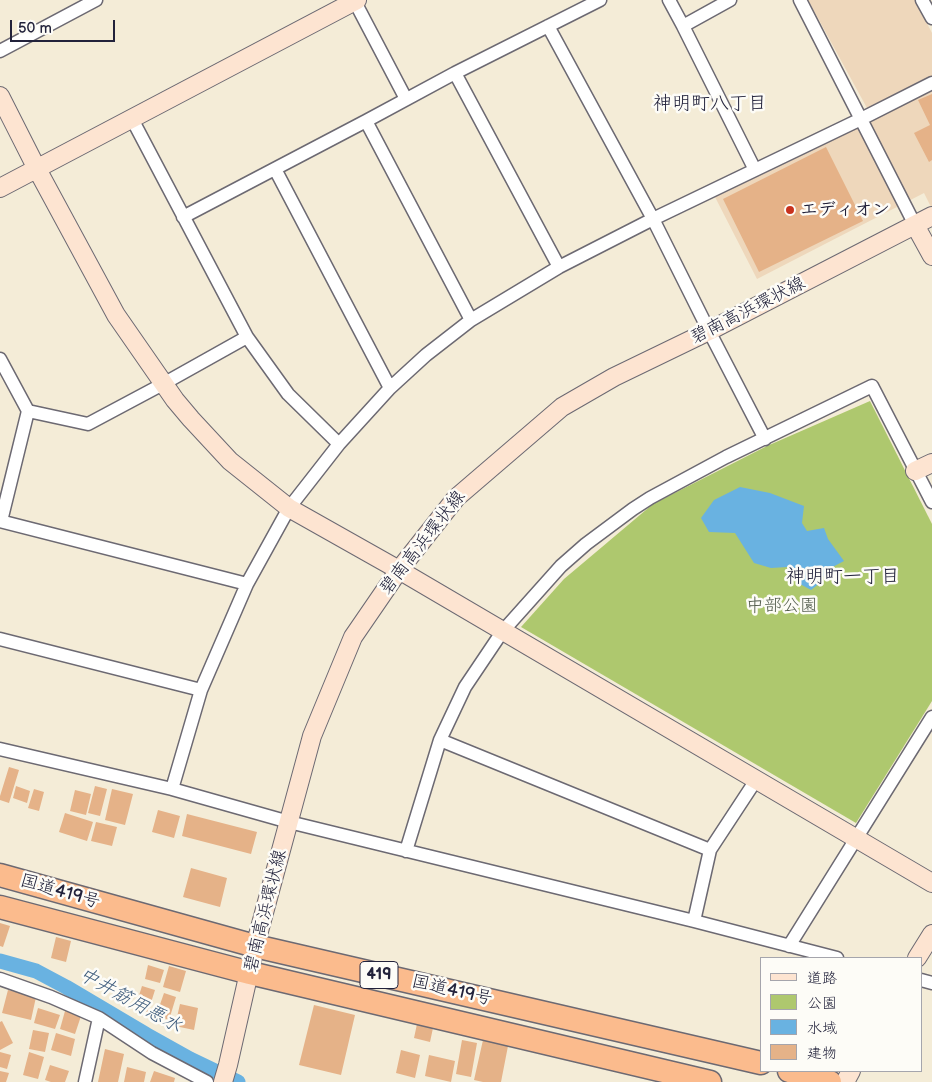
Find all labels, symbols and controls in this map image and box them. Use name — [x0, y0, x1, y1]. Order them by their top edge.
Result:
scale bar — [12, 10, 118, 42]
text: 50 m — [18, 19, 52, 38]
district label: 神明町八丁目 — [653, 93, 767, 115]
place label: エディオン — [800, 199, 890, 221]
marker: エディオン — [784, 204, 796, 216]
street label: 碧南高浜環状線 — [687, 273, 809, 349]
street label: 碧南高浜環状線 — [376, 487, 470, 599]
district label: 神明町一丁目 — [786, 566, 900, 588]
park label: 中部公園 — [746, 595, 818, 617]
street label: 碧南高浜環状線 — [240, 847, 292, 975]
street label: 国道419号 — [17, 870, 103, 914]
legend — [760, 957, 922, 1072]
road number: 419 — [360, 962, 398, 988]
water label: 中井筋用悪水 — [75, 963, 185, 1039]
text: 道路 — [807, 969, 837, 988]
street label: 国道419号 — [409, 971, 495, 1011]
text: 公園 — [807, 994, 837, 1013]
text: 水域 — [807, 1019, 837, 1038]
text: 建物 — [807, 1044, 837, 1063]

